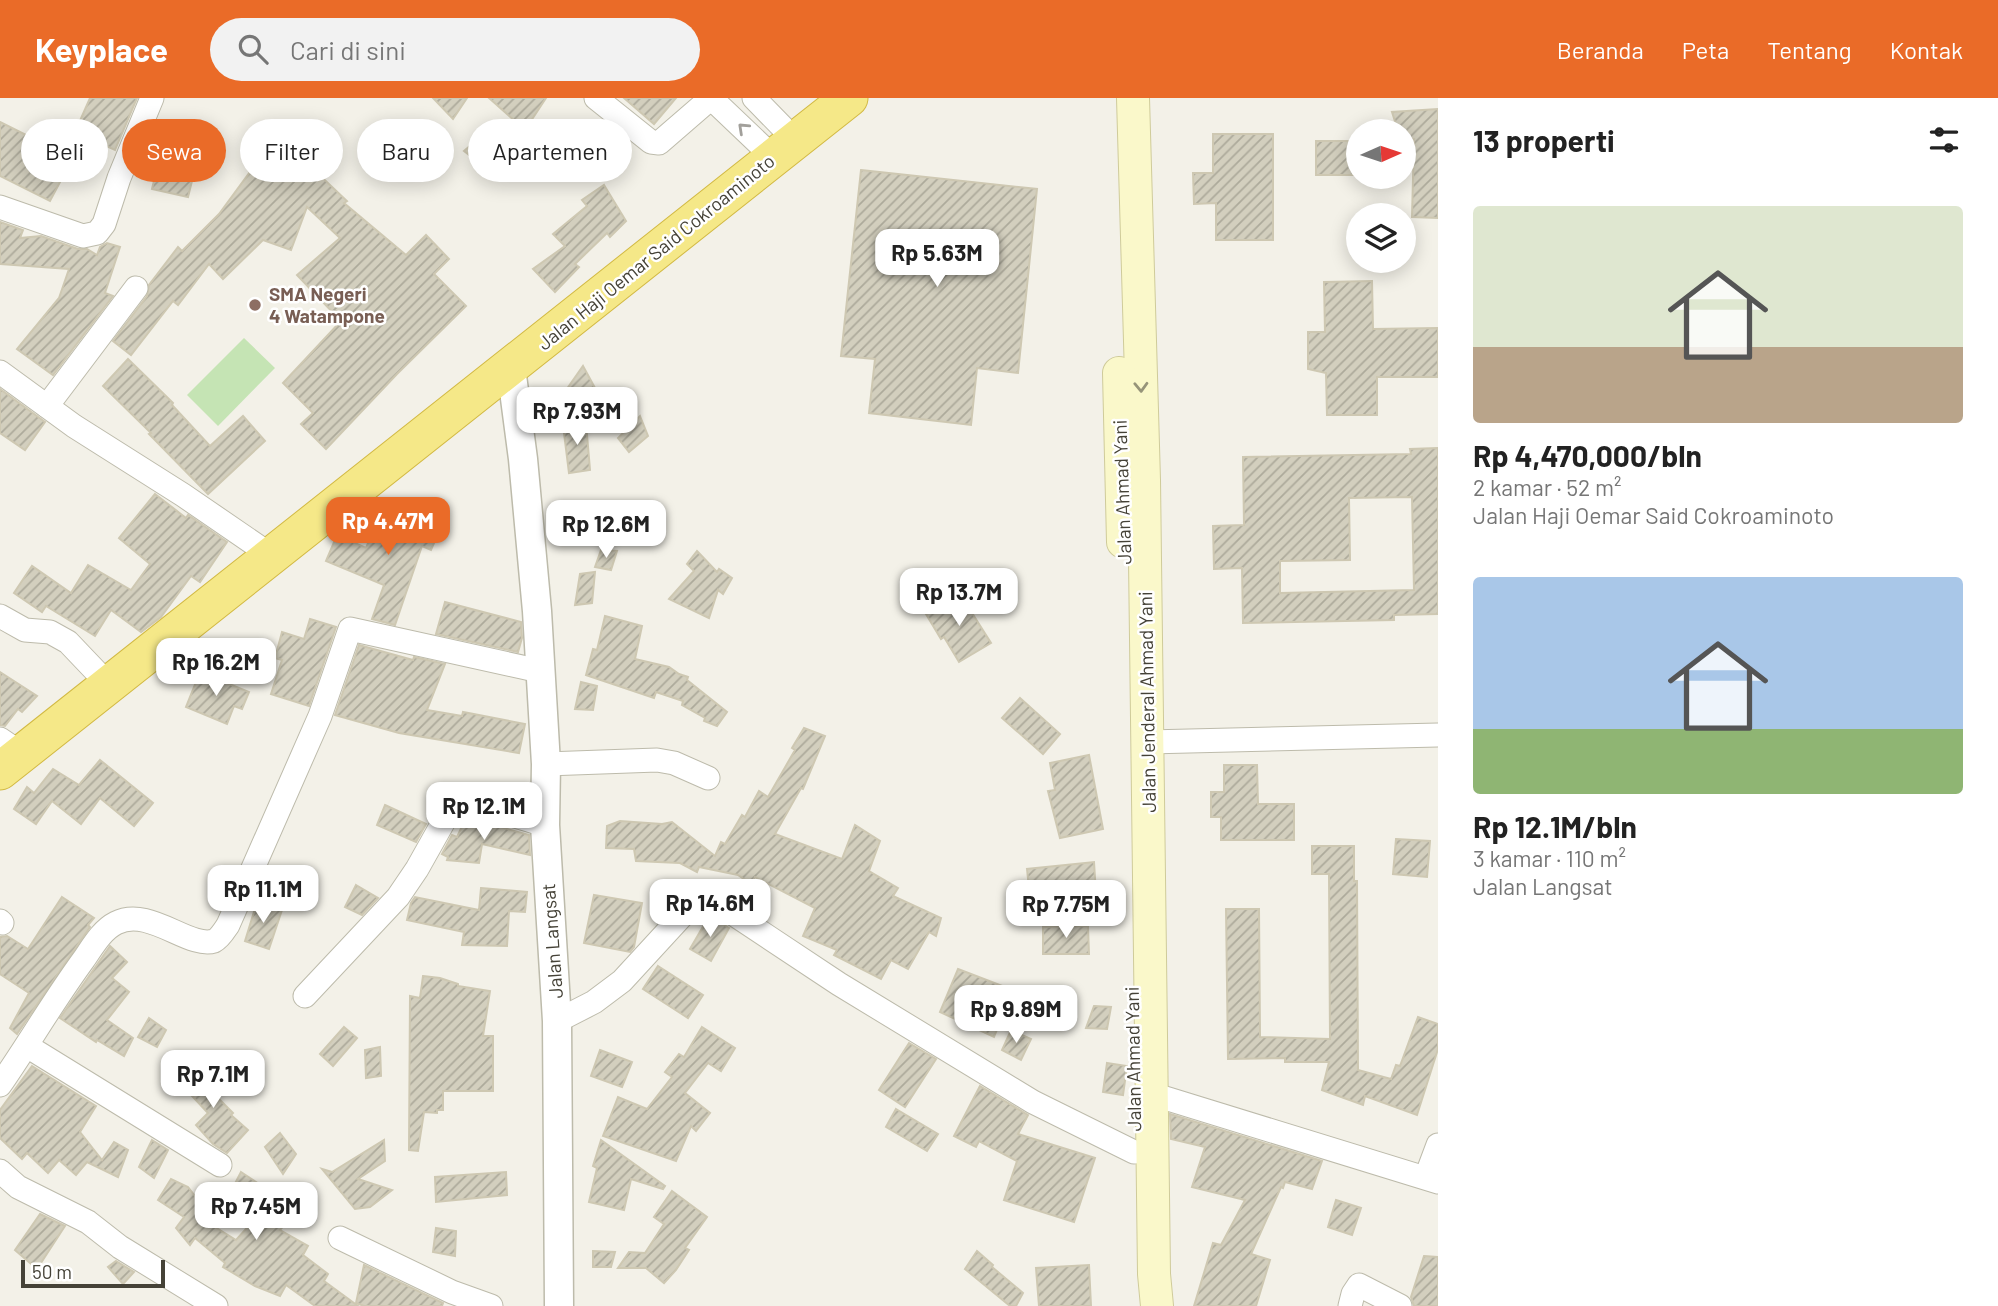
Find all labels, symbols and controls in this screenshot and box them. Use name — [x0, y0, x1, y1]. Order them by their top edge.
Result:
search box — [210, 18, 700, 81]
text: Keyplace — [35, 29, 168, 69]
icon: search — [234, 30, 272, 68]
text: Cari di sini — [290, 34, 406, 65]
text: Beranda — [1557, 35, 1644, 64]
text: Peta — [1682, 35, 1729, 64]
text: Tentang — [1767, 35, 1852, 64]
text: Kontak — [1890, 35, 1963, 64]
chip: Beli — [21, 119, 108, 182]
chip: Sewa — [122, 119, 226, 182]
chip: Filter — [240, 119, 343, 182]
chip: Baru — [357, 119, 454, 182]
chip: Apartemen — [468, 119, 632, 182]
north arrow — [1346, 119, 1416, 189]
map controls — [1346, 119, 1416, 273]
icon: filters — [1925, 121, 1963, 159]
text: 13 properti — [1473, 122, 1615, 158]
one-way arrow — [738, 123, 751, 136]
street label: Jalan Haji Oemar Said Cokroaminoto — [533, 149, 779, 354]
button: layers — [1346, 203, 1416, 273]
pin: Rp 5.63M — [865, 230, 1009, 289]
text: Rp 5.63M — [891, 238, 983, 266]
icon: home — [1655, 252, 1781, 378]
place label: SMA Negeri 4 Watampone — [269, 282, 385, 327]
marker: SMA Negeri 4 Watampone — [247, 297, 263, 313]
one-way arrow — [1133, 381, 1148, 392]
pin: Rp 7.93M — [505, 388, 649, 447]
text: Rp 7.93M — [533, 396, 621, 424]
street label: Jalan Ahmad Yani — [1107, 419, 1136, 565]
text: Rp 4,470,000/bln — [1473, 437, 1702, 473]
text: 2 kamar · 52 m² — [1473, 473, 1621, 501]
pin: Rp 4.47M — [316, 498, 460, 557]
pin: Rp 12.6M — [534, 500, 678, 560]
text: Jalan Haji Oemar Said Cokroaminoto — [1473, 501, 1834, 529]
text: Rp 4.47M — [342, 506, 434, 534]
text: Rp 12.6M — [562, 509, 650, 537]
pin: Rp 13.7M — [887, 568, 1031, 628]
text: Rp 13.7M — [916, 577, 1002, 605]
street label: Jalan Jenderal Ahmad Yani — [1133, 591, 1160, 813]
icon: home — [1655, 623, 1781, 749]
pin: Rp 16.2M — [144, 638, 288, 698]
text: Rp 16.2M — [172, 647, 260, 675]
pin: Rp 12.1M — [412, 782, 556, 842]
text: Rp 12.1M — [442, 791, 526, 819]
text: Rp 12.1M/bln — [1473, 808, 1637, 844]
text: 3 kamar · 110 m² — [1473, 844, 1626, 872]
pin: Rp 11.1M — [191, 866, 335, 925]
text: Jalan Langsat — [1473, 872, 1613, 900]
text: Rp 11.1M — [223, 874, 303, 902]
pin: Rp 14.6M — [638, 880, 782, 939]
pin: Rp 7.75M — [994, 880, 1138, 940]
street label: Jalan Langsat — [536, 883, 567, 999]
text: Rp 14.6M — [666, 888, 754, 916]
text: Rp 7.75M — [1022, 889, 1110, 917]
pin: Rp 9.89M — [944, 986, 1088, 1045]
street label: Jalan Ahmad Yani — [1120, 986, 1145, 1132]
text: Rp 9.89M — [970, 994, 1062, 1022]
pin: Rp 7.1M — [148, 1051, 278, 1110]
text: Rp 7.1M — [177, 1059, 249, 1087]
pin: Rp 7.45M — [184, 1182, 328, 1242]
text: Rp 7.45M — [211, 1191, 301, 1219]
scale bar — [21, 1257, 164, 1289]
text: 50 m — [32, 1260, 72, 1283]

